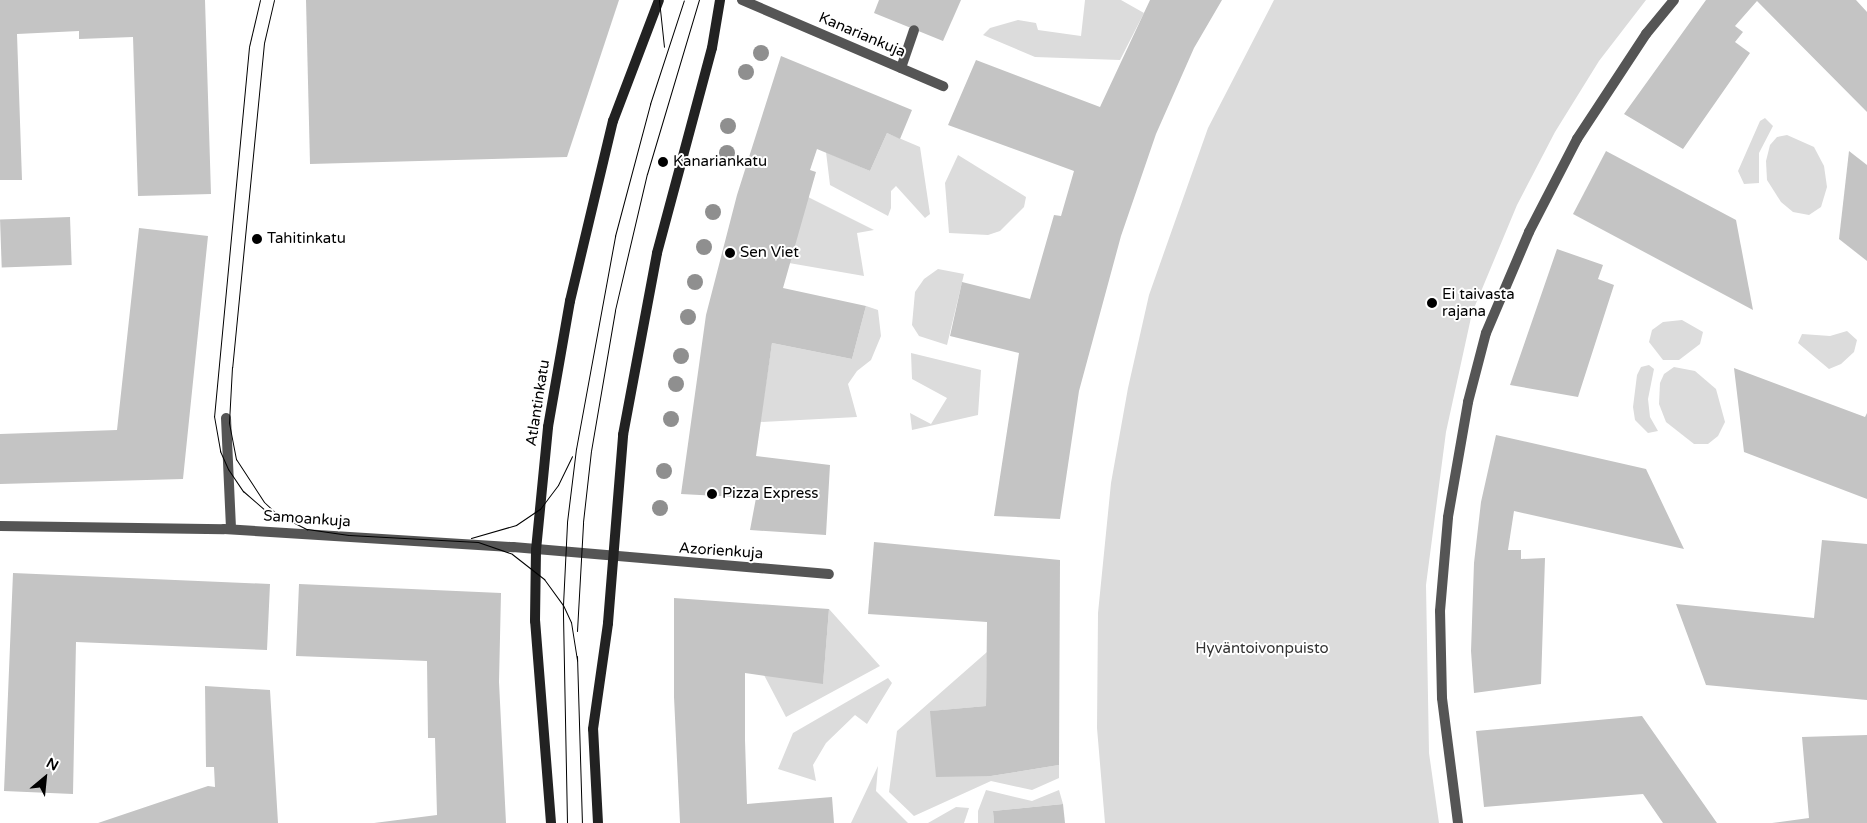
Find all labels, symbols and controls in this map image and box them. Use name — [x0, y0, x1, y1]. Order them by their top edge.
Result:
street label: Kanariankuja — [816, 9, 908, 61]
place label: Kanariankatu — [673, 153, 767, 171]
marker: Kanariankatu — [657, 156, 669, 168]
place label: Tahitinkatu — [267, 230, 346, 248]
marker: Tahitinkatu — [251, 233, 263, 245]
place label: Sen Viet — [740, 244, 799, 262]
marker: Sen Viet — [724, 247, 736, 259]
place label: Ei taivasta rajana — [1442, 285, 1515, 320]
marker: Ei taivasta rajana — [1426, 297, 1438, 309]
street label: Atlantinkatu — [522, 358, 554, 448]
place label: Pizza Express — [722, 485, 819, 503]
marker: Pizza Express — [706, 488, 718, 500]
street label: Samoankuja — [263, 507, 351, 531]
street label: Azorienkuja — [678, 539, 764, 563]
park label: Hyväntoivonpuisto — [1195, 640, 1329, 658]
north arrow — [20, 753, 70, 803]
text: N — [43, 754, 61, 774]

